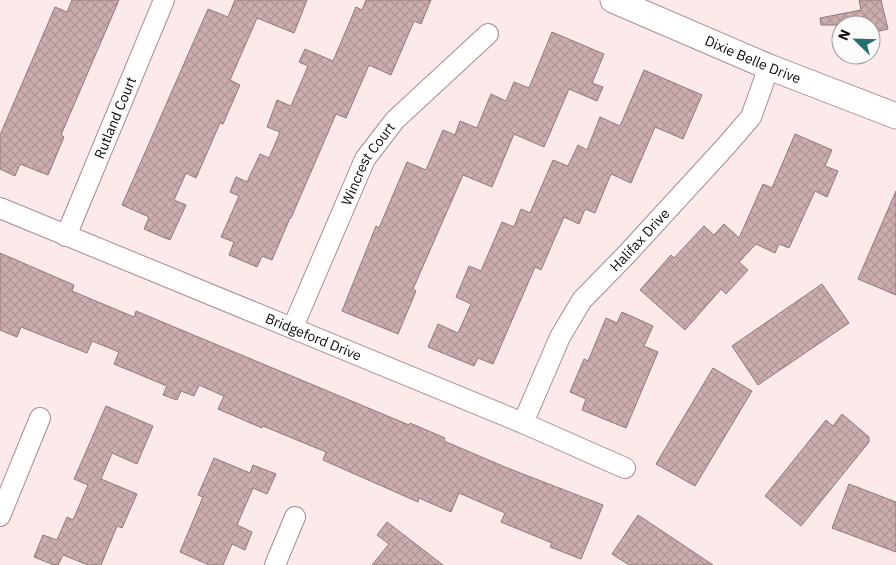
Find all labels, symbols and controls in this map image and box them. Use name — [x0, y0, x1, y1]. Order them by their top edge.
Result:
north arrow — [831, 15, 881, 65]
text: N — [834, 27, 854, 43]
street label: Dixie Belle Drive — [702, 32, 804, 88]
street label: Rutland Court — [90, 74, 140, 161]
street label: Wincrest Court — [337, 119, 399, 208]
street label: Halifax Drive — [606, 204, 674, 275]
street label: Bridgeford Drive — [263, 309, 365, 365]

